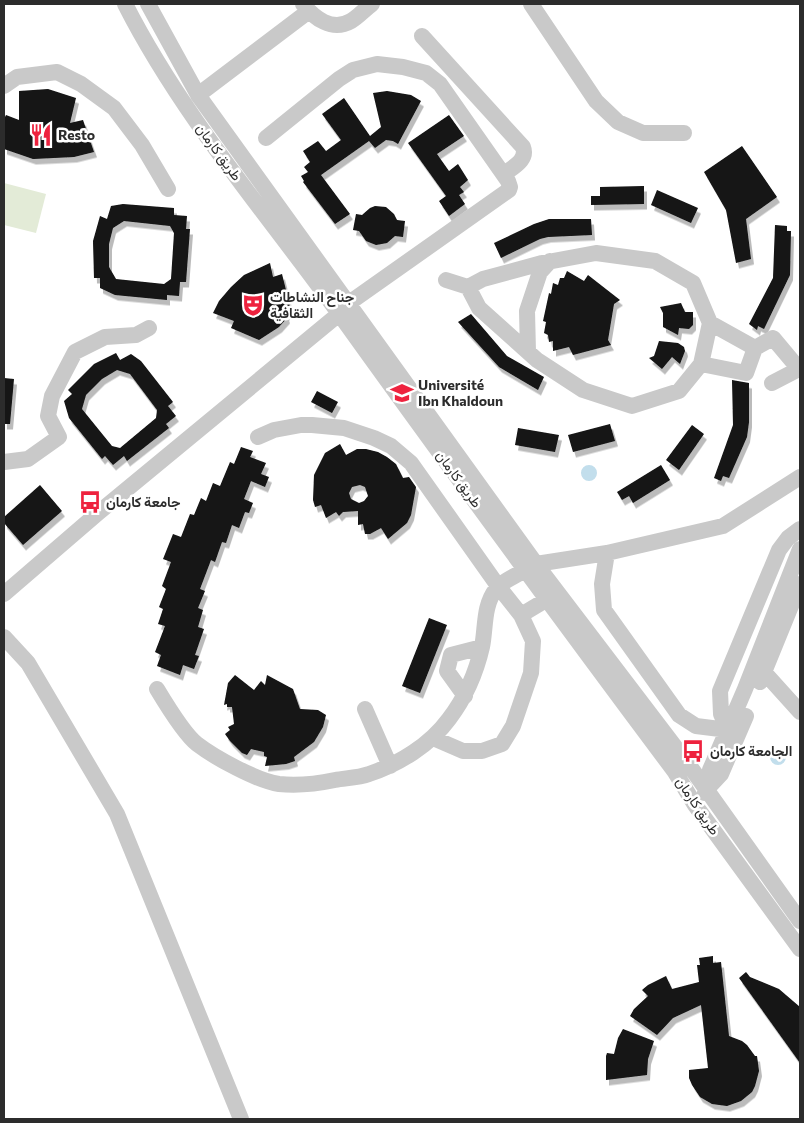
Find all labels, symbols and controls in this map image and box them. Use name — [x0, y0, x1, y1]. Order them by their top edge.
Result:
street label: طريق كارمان — [192, 120, 246, 184]
restaurant icon: Resto — [28, 122, 54, 148]
place label: Resto — [58, 126, 95, 143]
place label: جناح النشاطات الثقافية — [270, 288, 355, 322]
theatre icon: جناح النشاطات الثقافية — [240, 292, 266, 318]
place label: Université Ibn Khaldoun — [418, 376, 503, 409]
school or university icon: Université Ibn Khaldoun — [389, 380, 415, 406]
street label: طريق كارمان — [432, 447, 486, 511]
bus stop icon: جامعة كارمان — [77, 489, 103, 515]
place label: جامعة كارمان — [106, 493, 181, 511]
bus stop icon: الجامعة كارمان — [680, 738, 706, 764]
place label: الجامعة كارمان — [710, 742, 792, 760]
street label: طريق كارمان — [672, 773, 724, 839]

